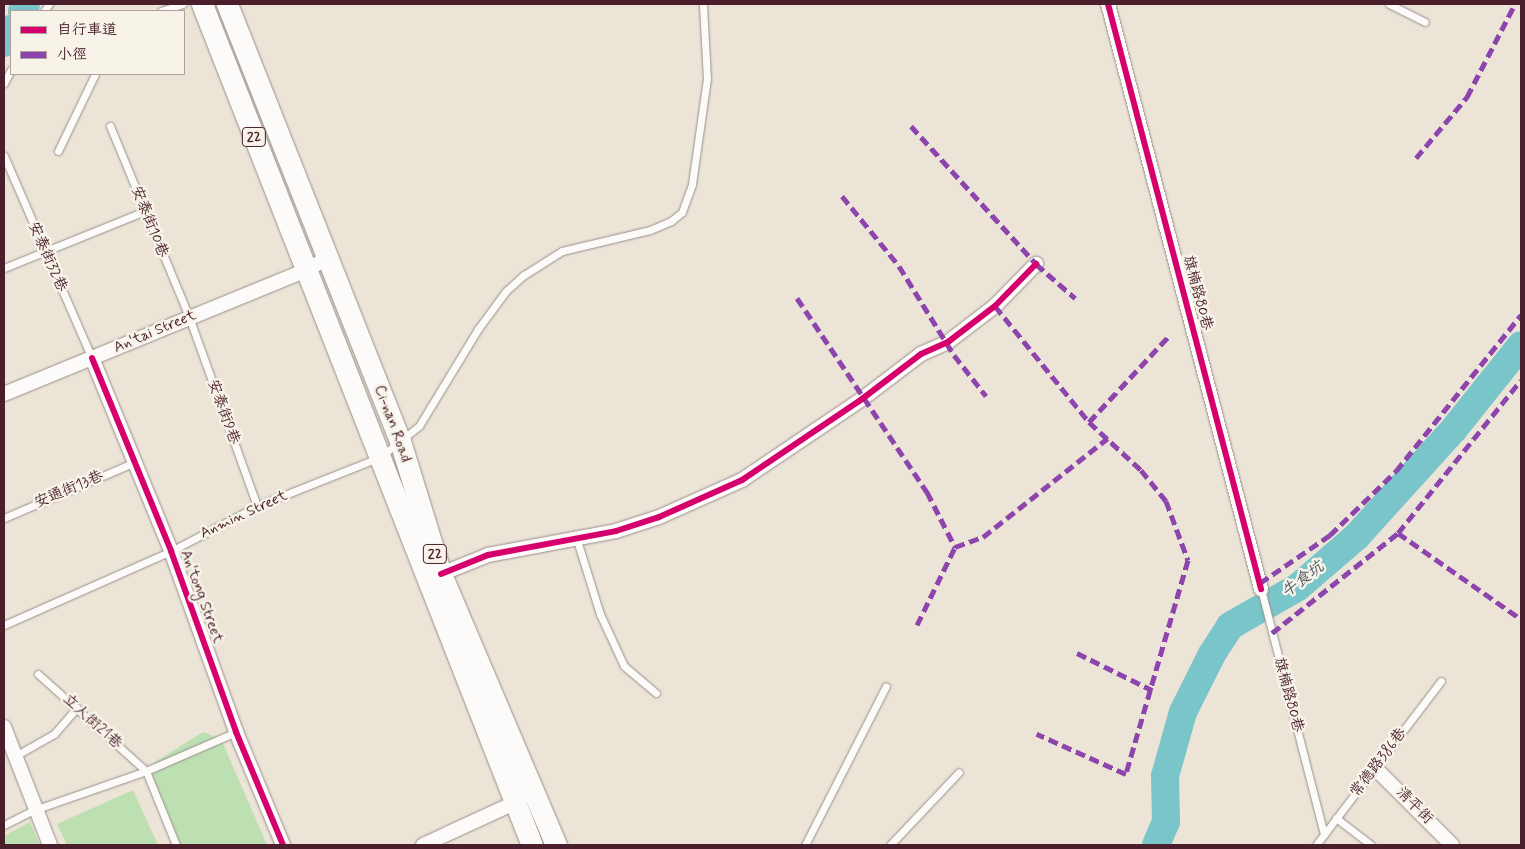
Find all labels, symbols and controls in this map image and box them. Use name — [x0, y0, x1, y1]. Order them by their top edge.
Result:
legend — [10, 10, 185, 75]
text: 自行車道 — [57, 20, 117, 40]
text: 小徑 — [57, 45, 87, 65]
road number: 22 — [242, 125, 266, 148]
street label: 安泰街10巷 — [127, 184, 171, 260]
street label: 安泰街32巷 — [24, 219, 70, 295]
street label: 旗楠路80巷 — [1178, 253, 1216, 333]
street label: An'tai Street — [111, 307, 199, 357]
street label: 安泰街9巷 — [203, 377, 243, 447]
street label: Ci-nan Road — [370, 384, 414, 464]
street label: 安通街13巷 — [32, 467, 106, 513]
street label: Anmin Street — [198, 487, 290, 543]
road number: 22 — [422, 542, 448, 566]
street label: An'tong Street — [176, 548, 226, 646]
water label: 牛食坑 — [1278, 558, 1328, 602]
street label: 旗楠路80巷 — [1269, 655, 1307, 735]
street label: 立人街21巷 — [59, 691, 125, 753]
street label: 常德路386巷 — [1347, 725, 1411, 801]
street label: 清平街 — [1392, 784, 1436, 828]

